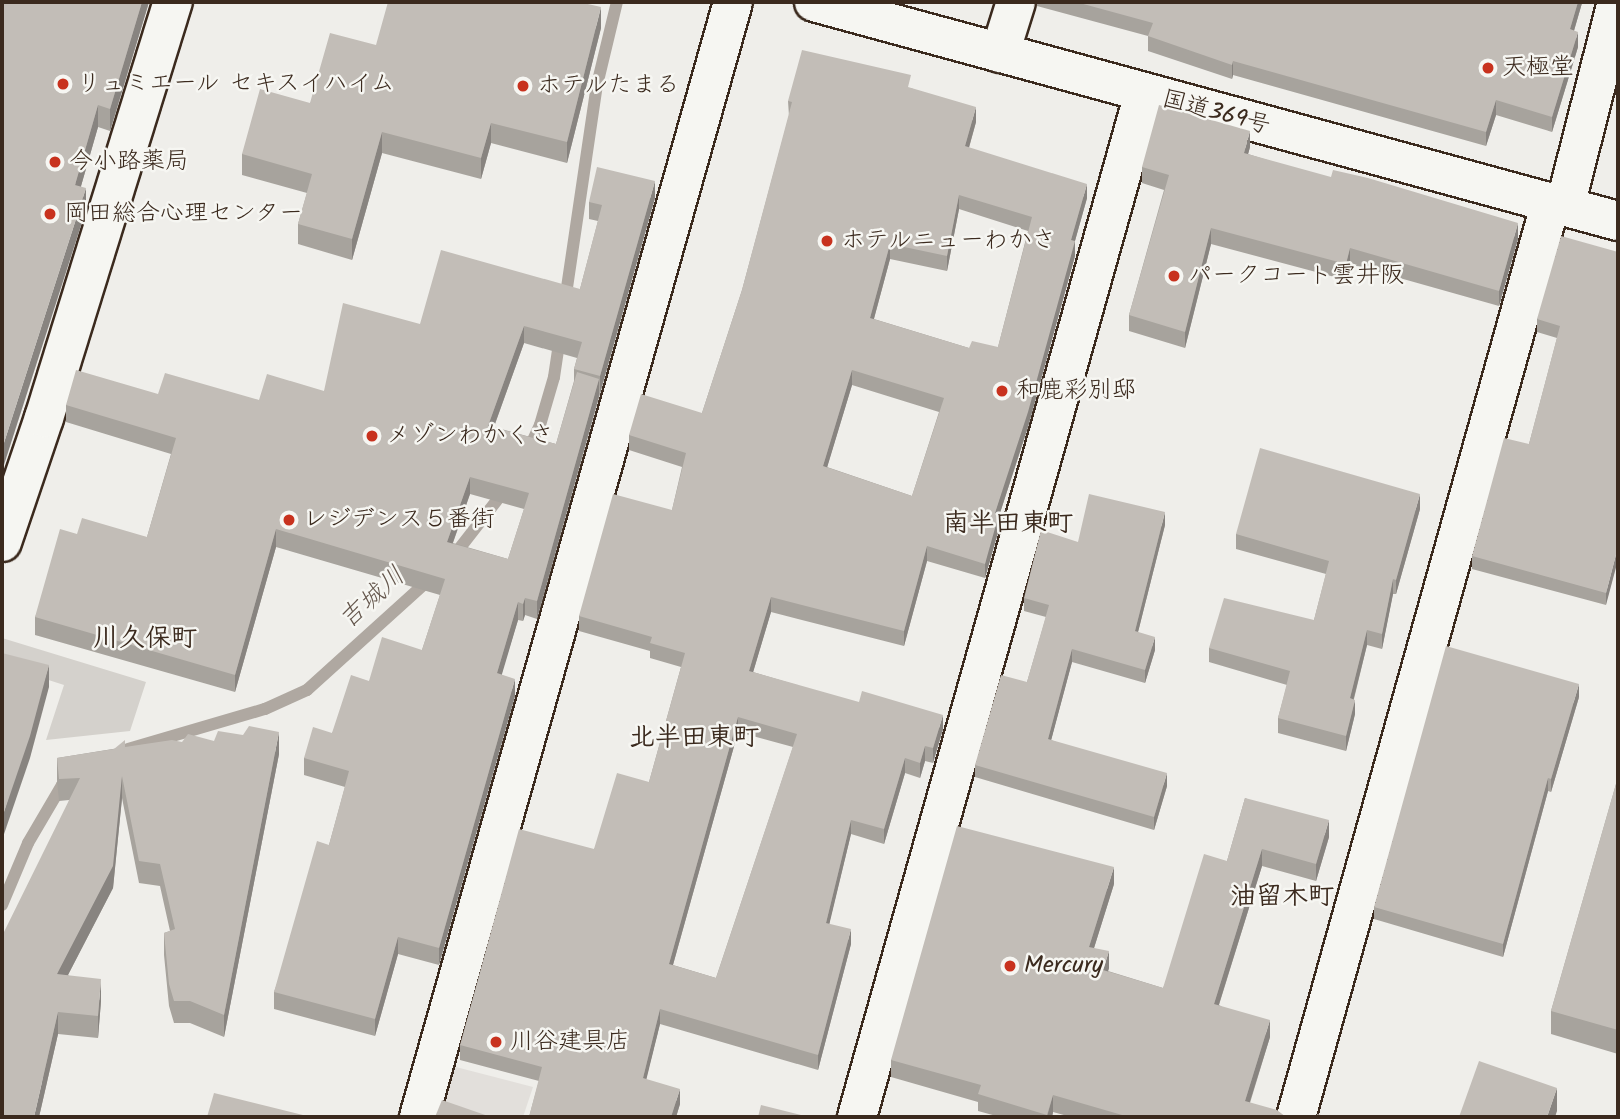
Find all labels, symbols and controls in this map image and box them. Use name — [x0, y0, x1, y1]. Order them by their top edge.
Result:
place label: 天極堂 — [1502, 54, 1574, 82]
marker: 天極堂 — [1480, 60, 1496, 76]
place label: リュミエール セキスイハイム — [77, 70, 399, 98]
place label: ホテルたまる — [537, 72, 681, 100]
marker: リュミエール セキスイハイム — [55, 76, 71, 92]
marker: ホテルたまる — [515, 78, 531, 94]
street label: 国道369号 — [1159, 85, 1273, 141]
place label: 今小路薬局 — [69, 148, 189, 176]
marker: 今小路薬局 — [47, 154, 63, 170]
place label: 岡田総合心理センター — [64, 200, 304, 228]
marker: 岡田総合心理センター — [42, 206, 58, 222]
place label: ホテルニューわかさ — [841, 227, 1057, 255]
marker: ホテルニューわかさ — [819, 233, 835, 249]
place label: パークコート雲井阪 — [1188, 262, 1404, 290]
marker: パークコート雲井阪 — [1166, 268, 1182, 284]
place label: 和鹿彩別邸 — [1016, 377, 1136, 405]
marker: 和鹿彩別邸 — [994, 383, 1010, 399]
place label: メゾンわかくさ — [386, 422, 554, 450]
marker: メゾンわかくさ — [364, 428, 380, 444]
place label: レジデンス５番街 — [303, 506, 495, 534]
district label: 南半田東町 — [943, 509, 1073, 541]
marker: レジデンス５番街 — [281, 512, 297, 528]
water label: 吉城川 — [334, 561, 412, 637]
district label: 川久保町 — [93, 624, 197, 656]
district label: 北半田東町 — [629, 723, 759, 755]
district label: 油留木町 — [1230, 882, 1334, 914]
place label: Mercury — [1024, 952, 1103, 980]
marker: Mercury — [1002, 958, 1018, 974]
place label: 川谷建具店 — [510, 1028, 630, 1056]
marker: 川谷建具店 — [488, 1034, 504, 1050]

